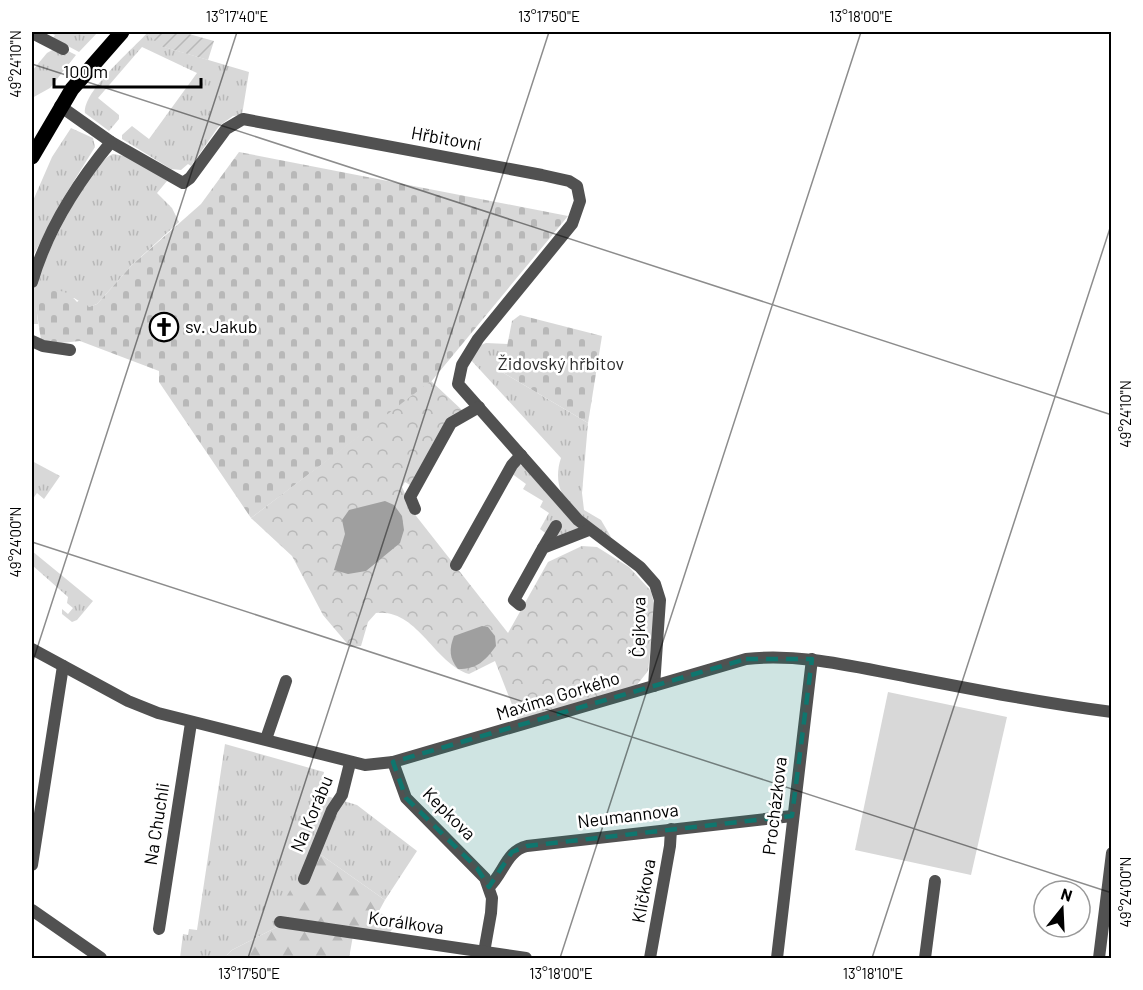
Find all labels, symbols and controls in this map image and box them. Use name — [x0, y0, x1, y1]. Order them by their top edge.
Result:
text: 13°17'40"E — [206, 7, 268, 25]
text: 13°17'50"E — [518, 7, 580, 25]
text: 13°18'00"E — [829, 7, 893, 25]
text: 49°24'10"N — [6, 30, 24, 98]
scale bar — [54, 51, 201, 89]
text: 100 m — [63, 60, 108, 82]
street label: Hřbitovní — [410, 121, 483, 155]
church icon: sv. Jakub — [148, 311, 180, 343]
place label: sv. Jakub — [185, 315, 258, 337]
park label: Židovský hřbitov — [498, 352, 625, 374]
text: 49°24'10"N — [1116, 380, 1134, 448]
text: 49°24'00"N — [6, 507, 24, 577]
street label: Čejkova — [626, 596, 650, 657]
street label: Maxima Gorkého — [493, 666, 622, 724]
street label: Procházkova — [757, 755, 791, 856]
street label: Na Korábu — [285, 772, 337, 855]
street label: Na Chuchli — [139, 781, 173, 867]
street label: Kepkova — [419, 782, 481, 844]
street label: Neumannova — [576, 798, 680, 832]
street label: Kličkova — [627, 857, 659, 925]
text: 49°24'00"N — [1116, 857, 1134, 927]
north arrow — [1032, 879, 1092, 939]
text: N — [1059, 884, 1075, 905]
street label: Korálkova — [367, 906, 445, 938]
text: 13°17'50"E — [218, 964, 280, 982]
text: 13°18'00"E — [529, 964, 593, 982]
text: 13°18'10"E — [843, 964, 903, 982]

